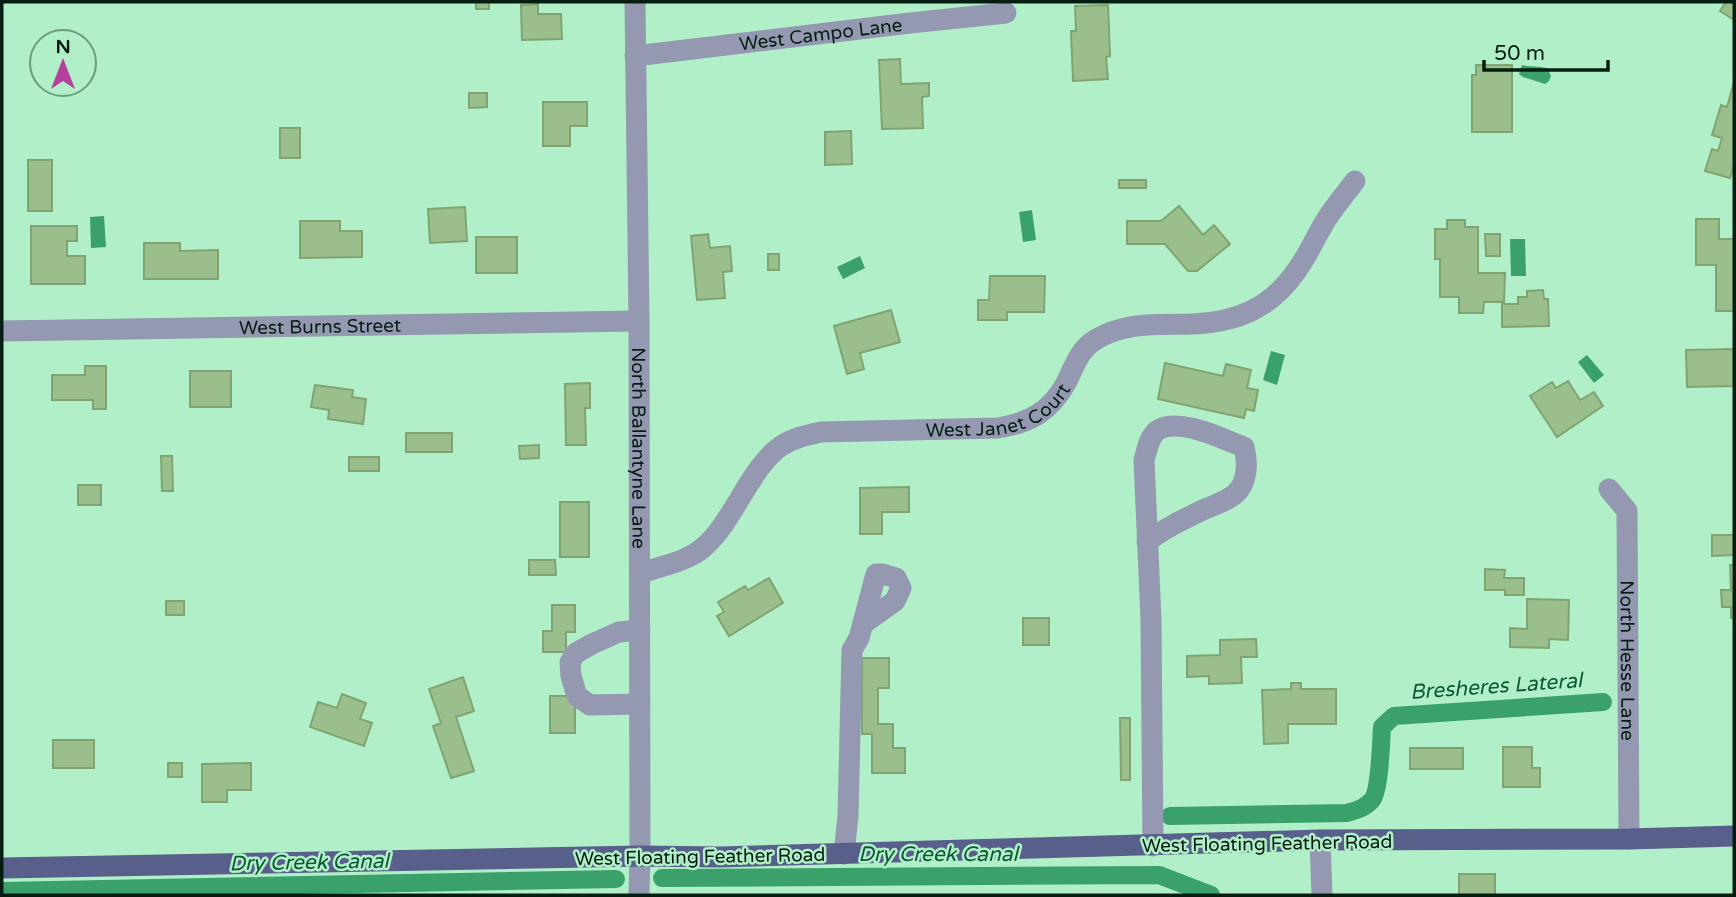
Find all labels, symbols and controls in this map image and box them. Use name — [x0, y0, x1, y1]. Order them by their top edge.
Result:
street label: West Campo Lane — [738, 14, 904, 55]
north arrow — [28, 28, 98, 98]
scale bar — [1484, 28, 1608, 72]
text: N — [55, 36, 71, 58]
text: 50 m — [1494, 41, 1545, 66]
street label: West Burns Street — [239, 315, 401, 339]
street label: North Ballantyne Lane — [627, 347, 649, 549]
street label: West Janet Court — [925, 380, 1075, 442]
street label: North Hesse Lane — [1615, 580, 1638, 741]
water label: Bresheres Lateral — [1409, 668, 1586, 705]
street label: West Floating Feather Road — [1142, 831, 1392, 857]
water label: Dry Creek Canal — [858, 842, 1020, 867]
street label: West Floating Feather Road — [575, 844, 825, 870]
water label: Dry Creek Canal — [229, 849, 392, 876]

